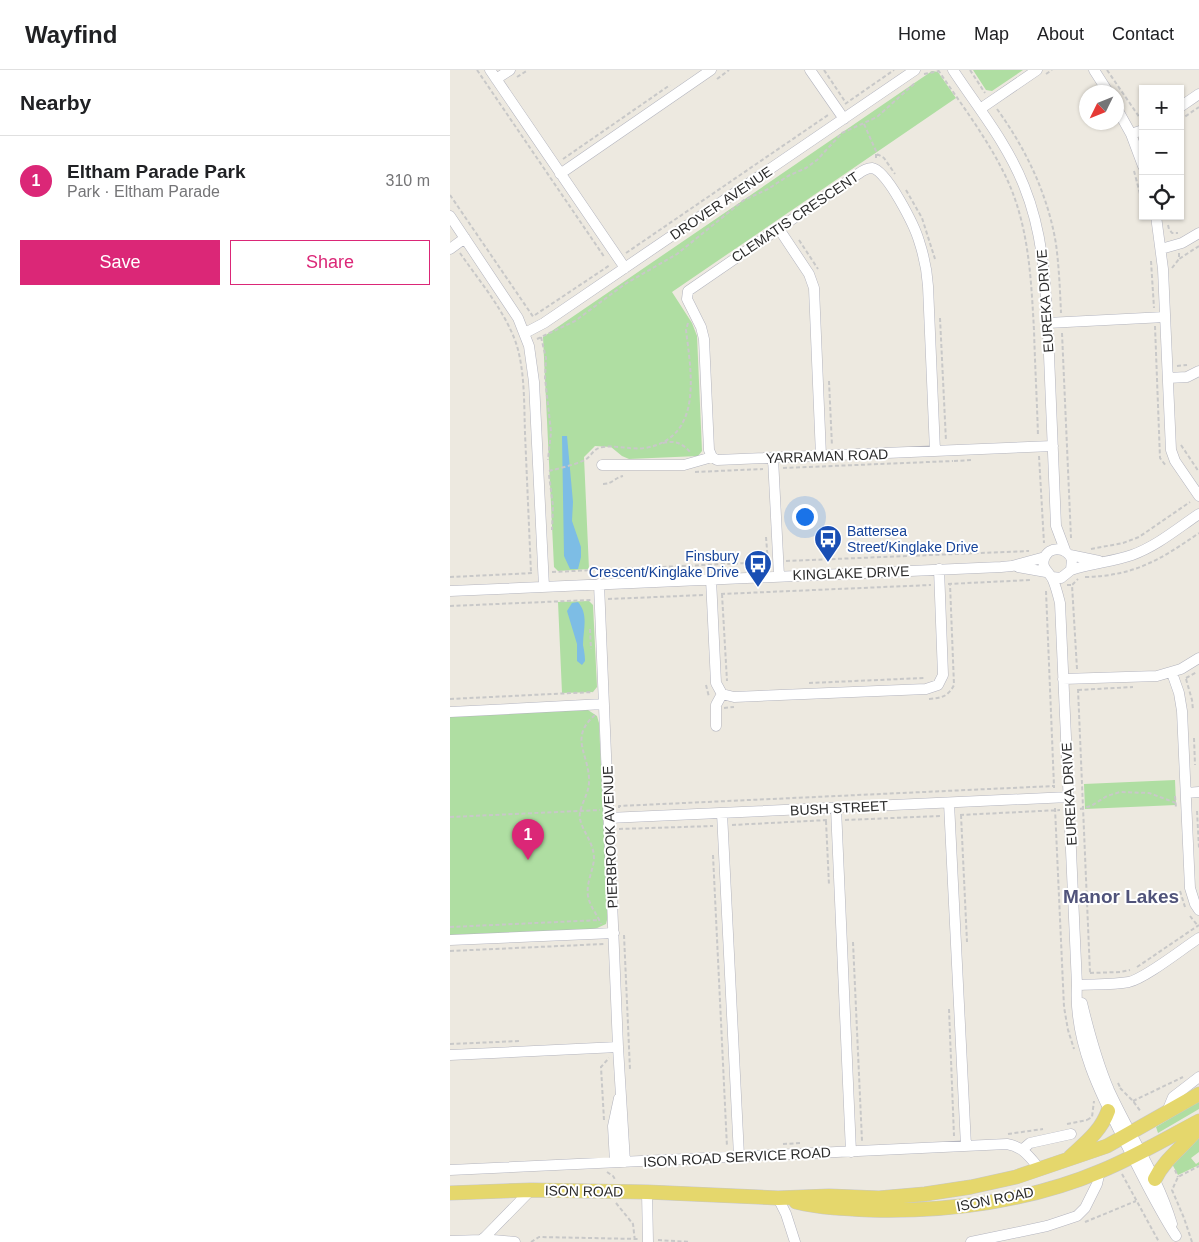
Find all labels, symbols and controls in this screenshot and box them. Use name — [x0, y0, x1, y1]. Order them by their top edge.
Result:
text: Wayfind — [25, 21, 117, 48]
text: Home — [898, 24, 946, 44]
text: Map — [974, 24, 1009, 44]
text: About — [1037, 24, 1084, 44]
text: Contact — [1112, 24, 1174, 44]
north arrow — [1079, 85, 1124, 130]
map controls — [1139, 85, 1184, 220]
button: + — [1139, 85, 1184, 130]
text: Nearby — [20, 91, 91, 114]
button: − — [1139, 130, 1184, 175]
text: Eltham Parade Park — [67, 161, 245, 182]
street label: DROVER AVENUE — [667, 163, 775, 243]
street label: CLEMATIS CRESCENT — [728, 168, 862, 266]
text: 1 — [32, 172, 40, 189]
text: 310 m — [386, 172, 430, 189]
button: locate — [1139, 175, 1184, 220]
text: Park · Eltham Parade — [67, 183, 220, 200]
button: Save — [20, 240, 220, 285]
button: Share — [230, 240, 430, 285]
street label: EUREKA DRIVE — [1033, 249, 1057, 353]
street label: YARRAMAN ROAD — [765, 446, 889, 466]
your location — [792, 504, 818, 530]
place label: Battersea Street/Kinglake Drive — [847, 523, 979, 555]
bus stop icon: Battersea Street/Kinglake Drive — [813, 524, 843, 563]
place label: Finsbury Crescent/Kinglake Drive — [589, 548, 739, 580]
bus stop icon: Finsbury Crescent/Kinglake Drive — [743, 549, 773, 588]
street label: KINGLAKE DRIVE — [792, 563, 910, 583]
street label: EUREKA DRIVE — [1058, 742, 1080, 846]
street label: PIERBROOK AVENUE — [600, 765, 620, 909]
street label: BUSH STREET — [790, 797, 889, 819]
pin: 1 — [512, 819, 544, 860]
district label: Manor Lakes — [1063, 886, 1179, 907]
street label: ISON ROAD SERVICE ROAD — [643, 1144, 831, 1170]
street label: ISON ROAD — [545, 1182, 623, 1200]
street label: ISON ROAD — [955, 1184, 1035, 1214]

